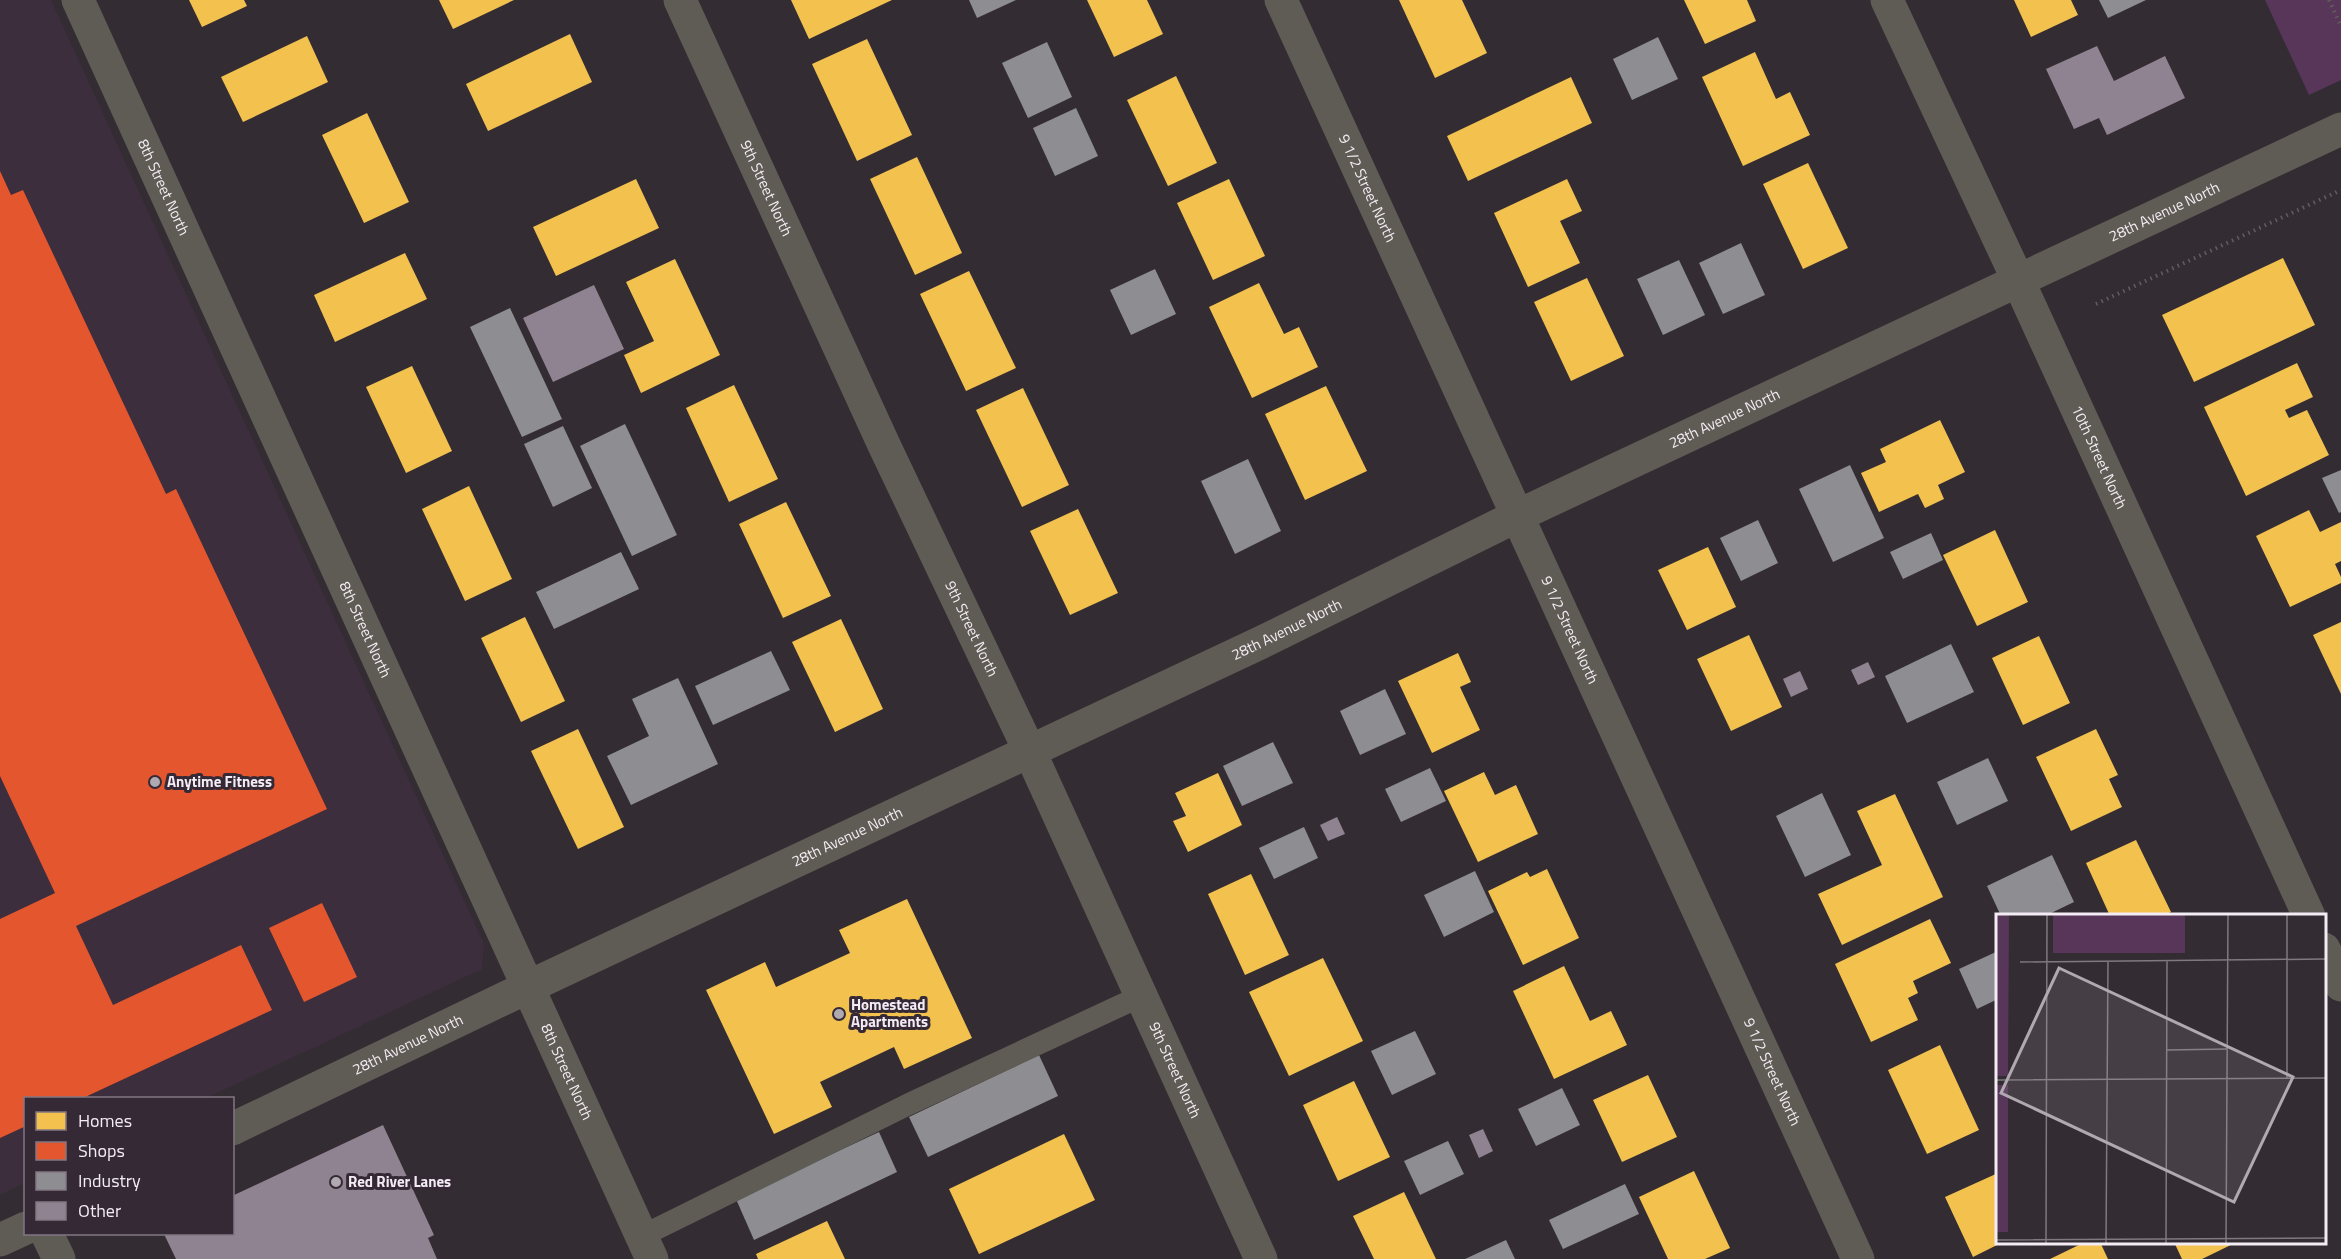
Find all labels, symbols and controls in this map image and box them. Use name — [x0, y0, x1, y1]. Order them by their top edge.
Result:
street label: 9 1/2 Street North — [1333, 130, 1402, 246]
street label: 8th Street North — [132, 135, 196, 239]
street label: 9th Street North — [735, 136, 799, 240]
street label: 28th Avenue North — [2105, 176, 2223, 247]
street label: 28th Avenue North — [1665, 382, 1784, 454]
street label: 10th Street North — [2066, 401, 2133, 513]
street label: 9 1/2 Street North — [1535, 572, 1605, 688]
street label: 9th Street North — [939, 577, 1004, 680]
street label: 8th Street North — [334, 578, 397, 681]
street label: 28th Avenue North — [1228, 592, 1346, 666]
place label: Anytime Fitness — [167, 770, 272, 793]
marker: Anytime Fitness — [148, 775, 162, 789]
street label: 28th Avenue North — [788, 801, 906, 873]
inset map — [1996, 914, 2326, 1244]
place label: Homestead Apartments — [851, 993, 928, 1033]
marker: Homestead Apartments — [832, 1007, 846, 1021]
street label: 28th Avenue North — [348, 1008, 467, 1081]
street label: 9 1/2 Street North — [1738, 1014, 1807, 1129]
street label: 9th Street North — [1143, 1018, 1207, 1122]
street label: 8th Street North — [535, 1020, 599, 1124]
legend — [24, 1097, 234, 1235]
text: Homes — [78, 1107, 132, 1134]
text: Shops — [78, 1137, 125, 1164]
text: Industry — [78, 1167, 141, 1194]
place label: Red River Lanes — [348, 1170, 451, 1193]
marker: Red River Lanes — [329, 1175, 343, 1189]
text: Other — [78, 1197, 121, 1224]

